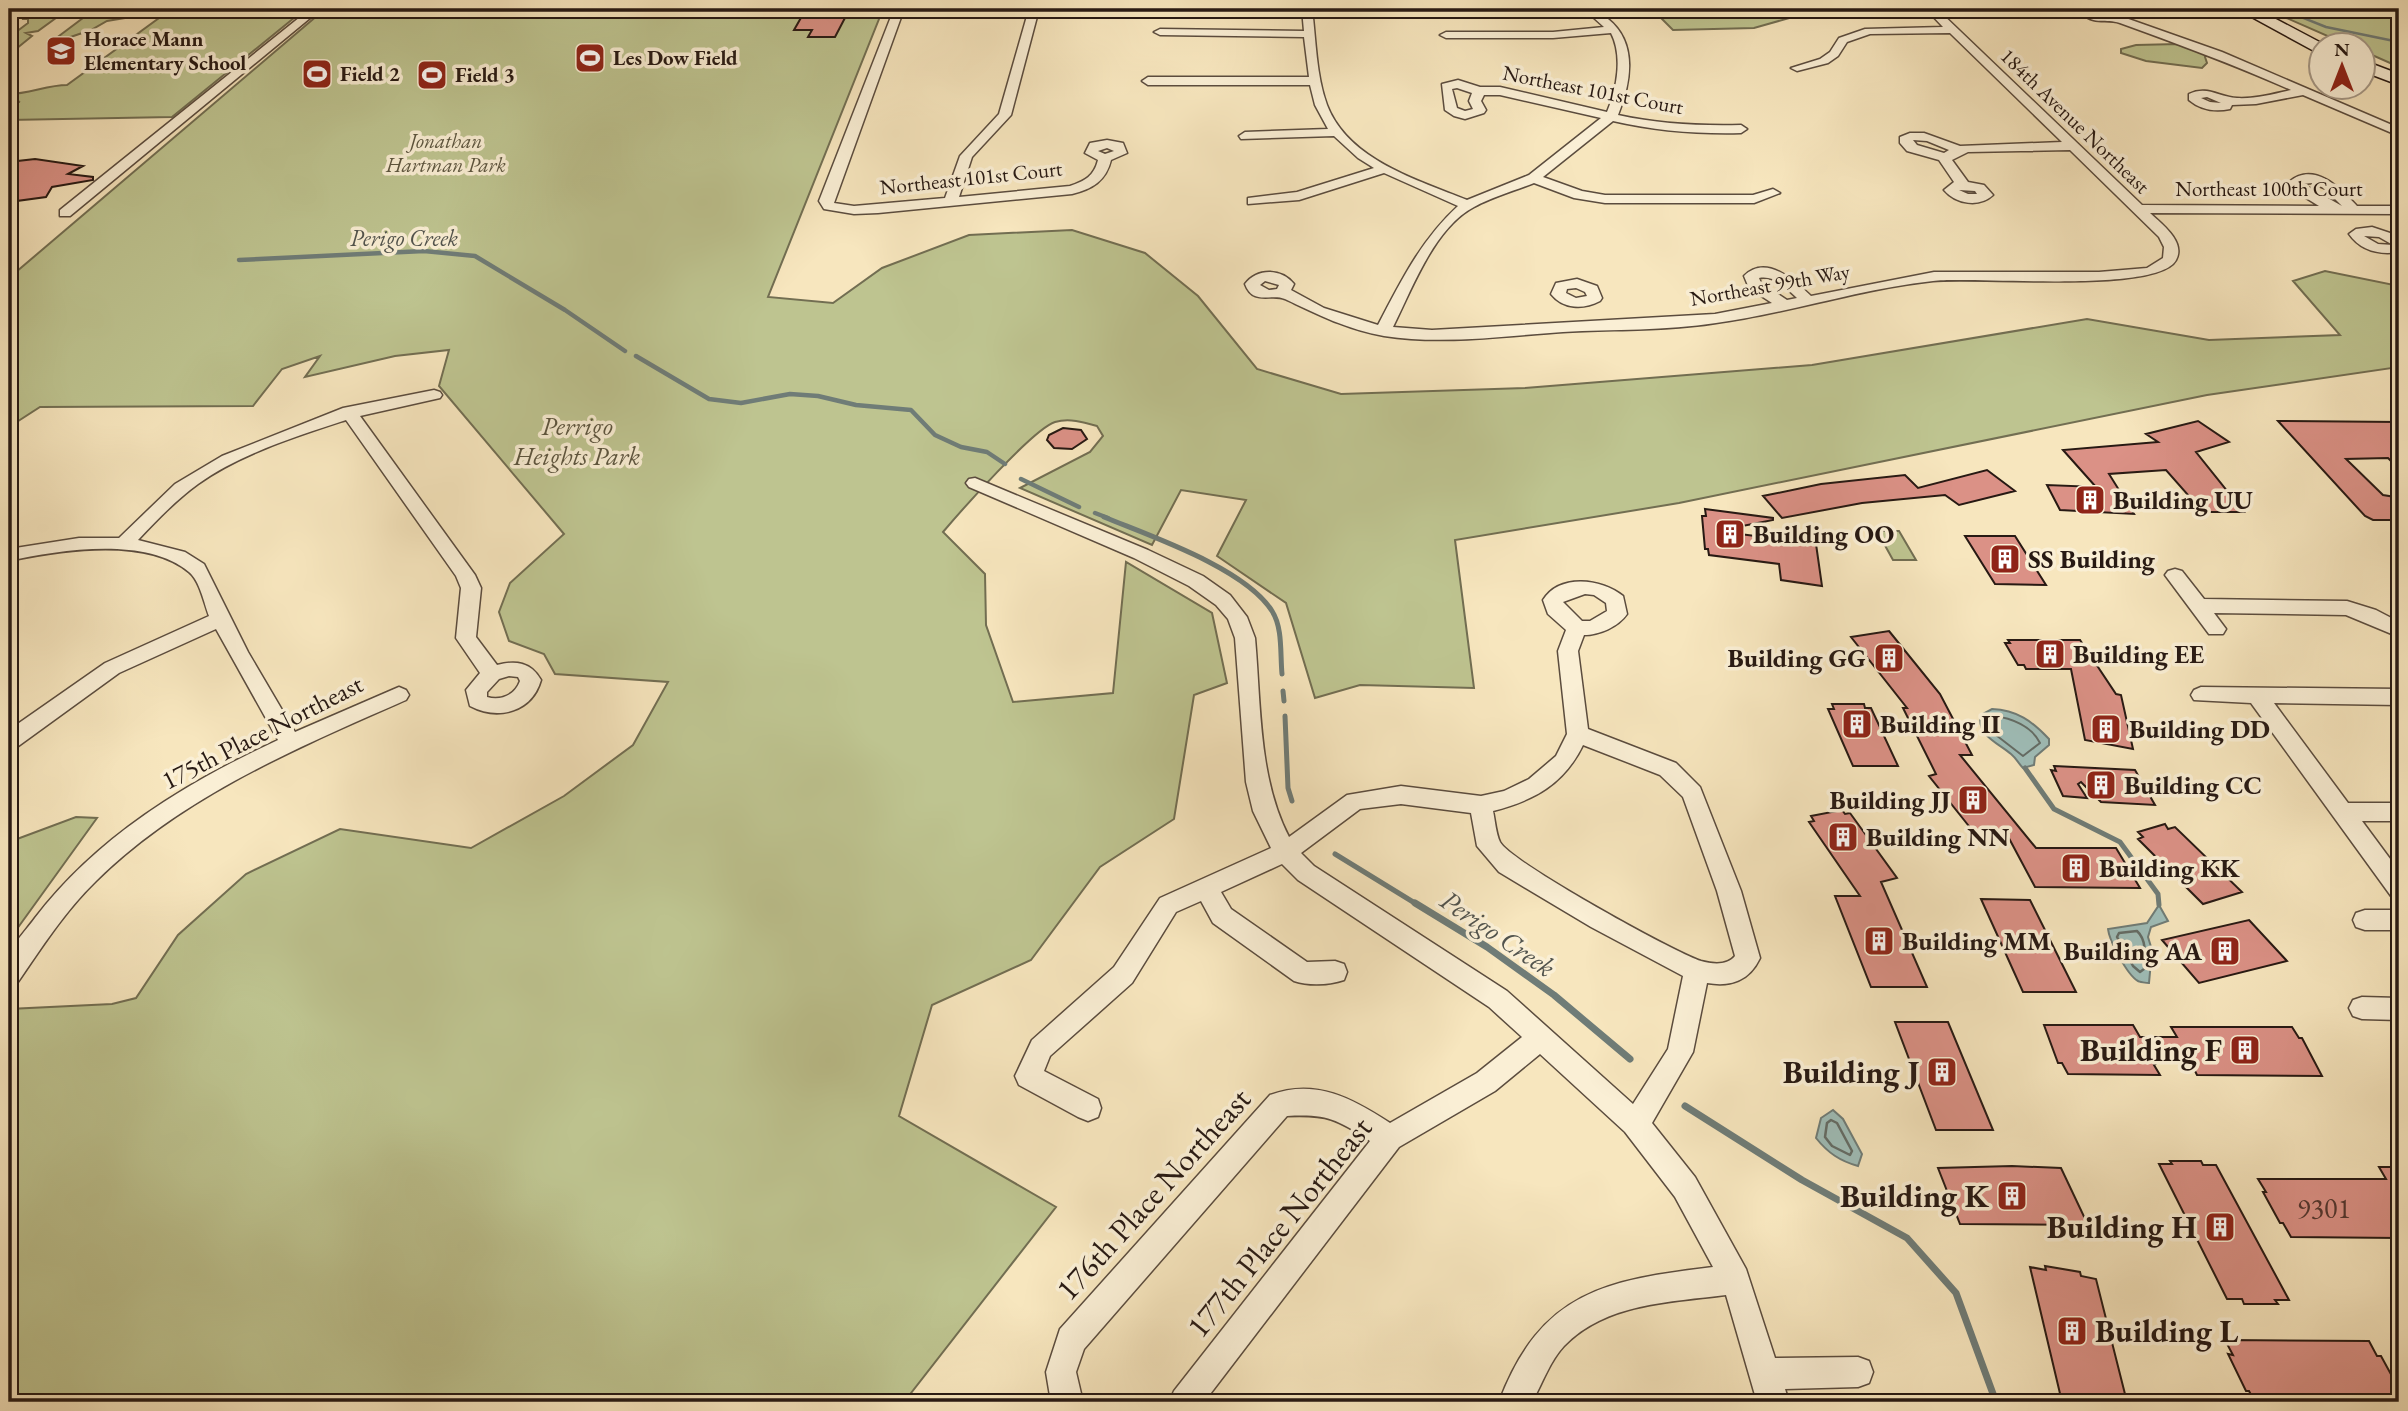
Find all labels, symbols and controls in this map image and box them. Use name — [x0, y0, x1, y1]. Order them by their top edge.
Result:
place label: Horace Mann Elementary School — [84, 25, 246, 76]
north arrow — [2306, 32, 2376, 102]
school or university icon: Horace Mann Elementary School — [44, 34, 78, 68]
text: N — [2334, 37, 2350, 62]
sports icon: Les Dow Field — [573, 41, 607, 75]
street label: 184th Avenue Northeast — [1995, 42, 2156, 199]
place label: Les Dow Field — [613, 44, 738, 71]
sports icon: Field 2 — [300, 57, 334, 91]
sports icon: Field 3 — [415, 58, 449, 92]
street label: Northeast 101st Court — [1501, 59, 1686, 120]
place label: Field 2 — [340, 60, 400, 87]
place label: Field 3 — [455, 61, 515, 88]
park label: Jonathan Hartman Park — [385, 127, 506, 178]
street label: Northeast 101st Court — [878, 154, 1064, 201]
street label: Northeast 100th Court — [2175, 175, 2363, 202]
water label: Perigo Creek — [350, 223, 459, 253]
street label: Northeast 99th Way — [1688, 257, 1853, 312]
park label: Perrigo Heights Park — [513, 409, 640, 473]
building icon: Building UU — [2073, 483, 2107, 517]
place label: Building UU — [2113, 483, 2254, 517]
building icon: Building OO — [1713, 517, 1747, 551]
place label: Building OO — [1753, 517, 1894, 551]
building icon: SS Building — [1988, 542, 2022, 576]
place label: SS Building — [2028, 542, 2156, 576]
building icon: Building EE — [2033, 637, 2067, 671]
place label: Building EE — [2073, 637, 2204, 671]
place label: Building GG — [1727, 641, 1866, 675]
building icon: Building GG — [1872, 641, 1906, 675]
street label: 175th Place Northeast — [156, 667, 368, 797]
building icon: Building II — [1840, 707, 1874, 741]
place label: Building II — [1880, 707, 2001, 741]
building icon: Building DD — [2089, 712, 2123, 746]
place label: Building DD — [2129, 712, 2270, 746]
building icon: Building CC — [2084, 768, 2118, 802]
place label: Building CC — [2124, 768, 2262, 802]
place label: Building JJ — [1830, 783, 1950, 817]
building icon: Building JJ — [1956, 783, 1990, 817]
building icon: Building NN — [1826, 820, 1860, 854]
place label: Building NN — [1866, 820, 2009, 854]
building icon: Building KK — [2059, 851, 2093, 885]
place label: Building KK — [2099, 851, 2241, 885]
water label: Perigo Creek — [1433, 881, 1563, 985]
building icon: Building MM — [1862, 924, 1896, 958]
place label: Building MM — [1902, 924, 2051, 958]
place label: Building AA — [2063, 934, 2202, 968]
building icon: Building AA — [2208, 934, 2242, 968]
place label: Building F — [2080, 1029, 2222, 1071]
building icon: Building F — [2228, 1033, 2262, 1067]
place label: Building J — [1783, 1051, 1919, 1093]
building icon: Building J — [1925, 1055, 1959, 1089]
street label: 176th Place Northeast — [1046, 1079, 1260, 1309]
street label: 177th Place Northeast — [1177, 1108, 1381, 1346]
place label: Building K — [1840, 1175, 1990, 1217]
building icon: Building K — [1995, 1179, 2029, 1213]
house number: 9301 — [2297, 1190, 2351, 1226]
place label: Building H — [2047, 1206, 2197, 1248]
building icon: Building H — [2203, 1210, 2237, 1244]
place label: Building L — [2095, 1310, 2239, 1352]
building icon: Building L — [2055, 1314, 2089, 1348]

